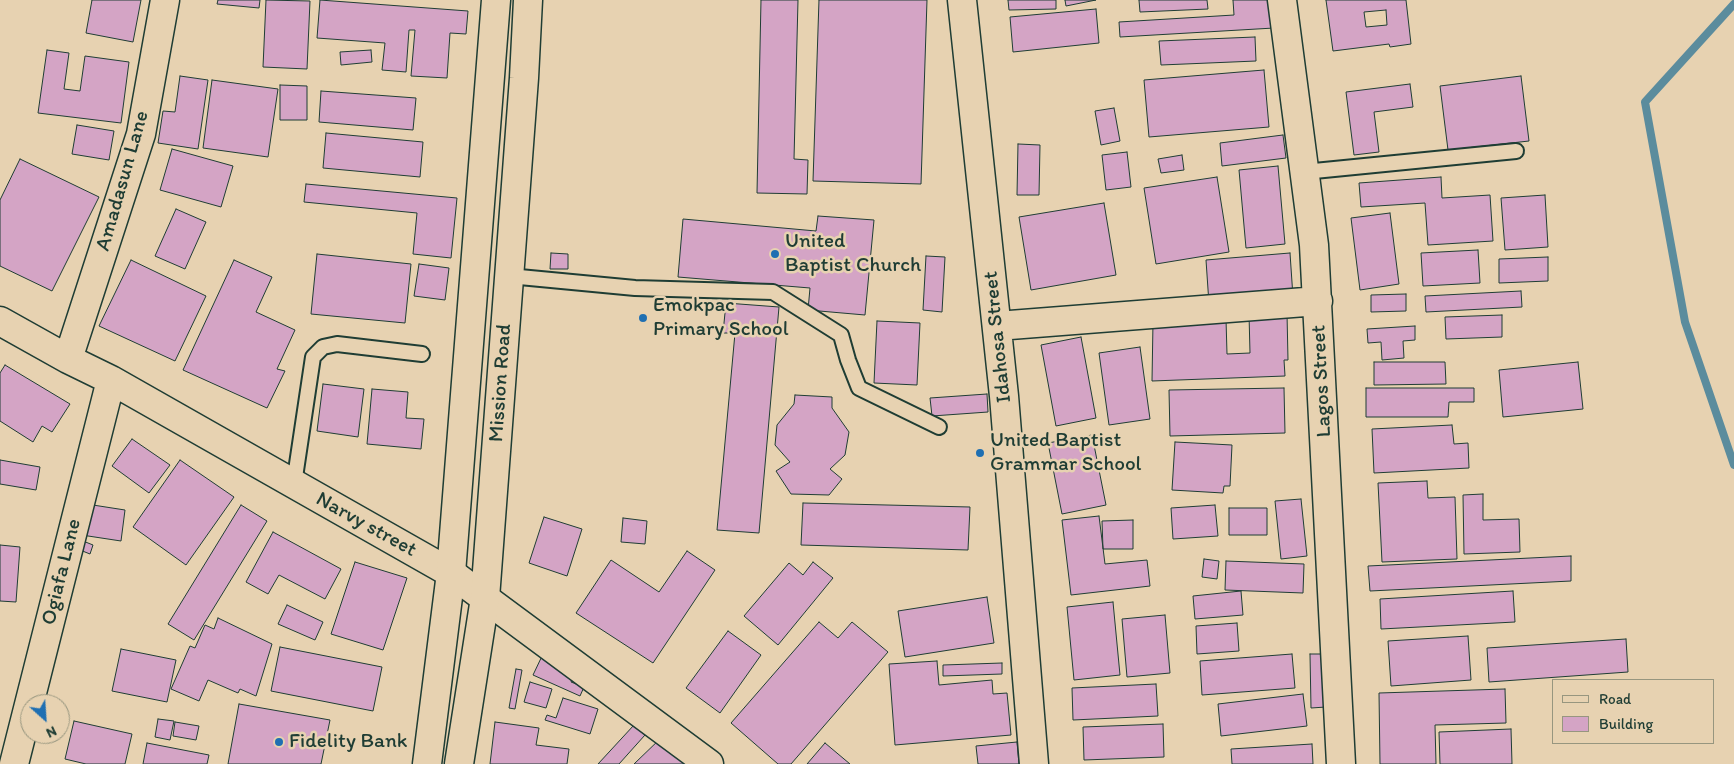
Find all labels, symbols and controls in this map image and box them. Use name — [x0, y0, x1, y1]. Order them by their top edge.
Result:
street label: Amadasun Lane — [91, 108, 155, 254]
place label: United Baptist Church — [785, 229, 921, 279]
marker: United Baptist Church — [769, 248, 781, 260]
street label: Idahosa Street — [979, 270, 1017, 404]
place label: Emokpac Primary School — [653, 293, 789, 343]
marker: Emokpac Primary School — [637, 312, 649, 324]
street label: Mission Road — [484, 323, 518, 443]
street label: Lagos Street — [1306, 324, 1338, 438]
place label: United Baptist Grammar School — [990, 428, 1141, 478]
marker: United Baptist Grammar School — [974, 447, 986, 459]
street label: Narvy street — [311, 487, 421, 563]
street label: Ogiafa Lane — [37, 516, 87, 628]
legend — [1552, 679, 1714, 744]
text: Road — [1599, 690, 1631, 708]
north arrow — [20, 694, 70, 744]
text: Building — [1599, 715, 1653, 733]
text: N — [43, 722, 59, 742]
place label: Fidelity Bank — [289, 729, 408, 755]
marker: Fidelity Bank — [273, 736, 285, 748]

